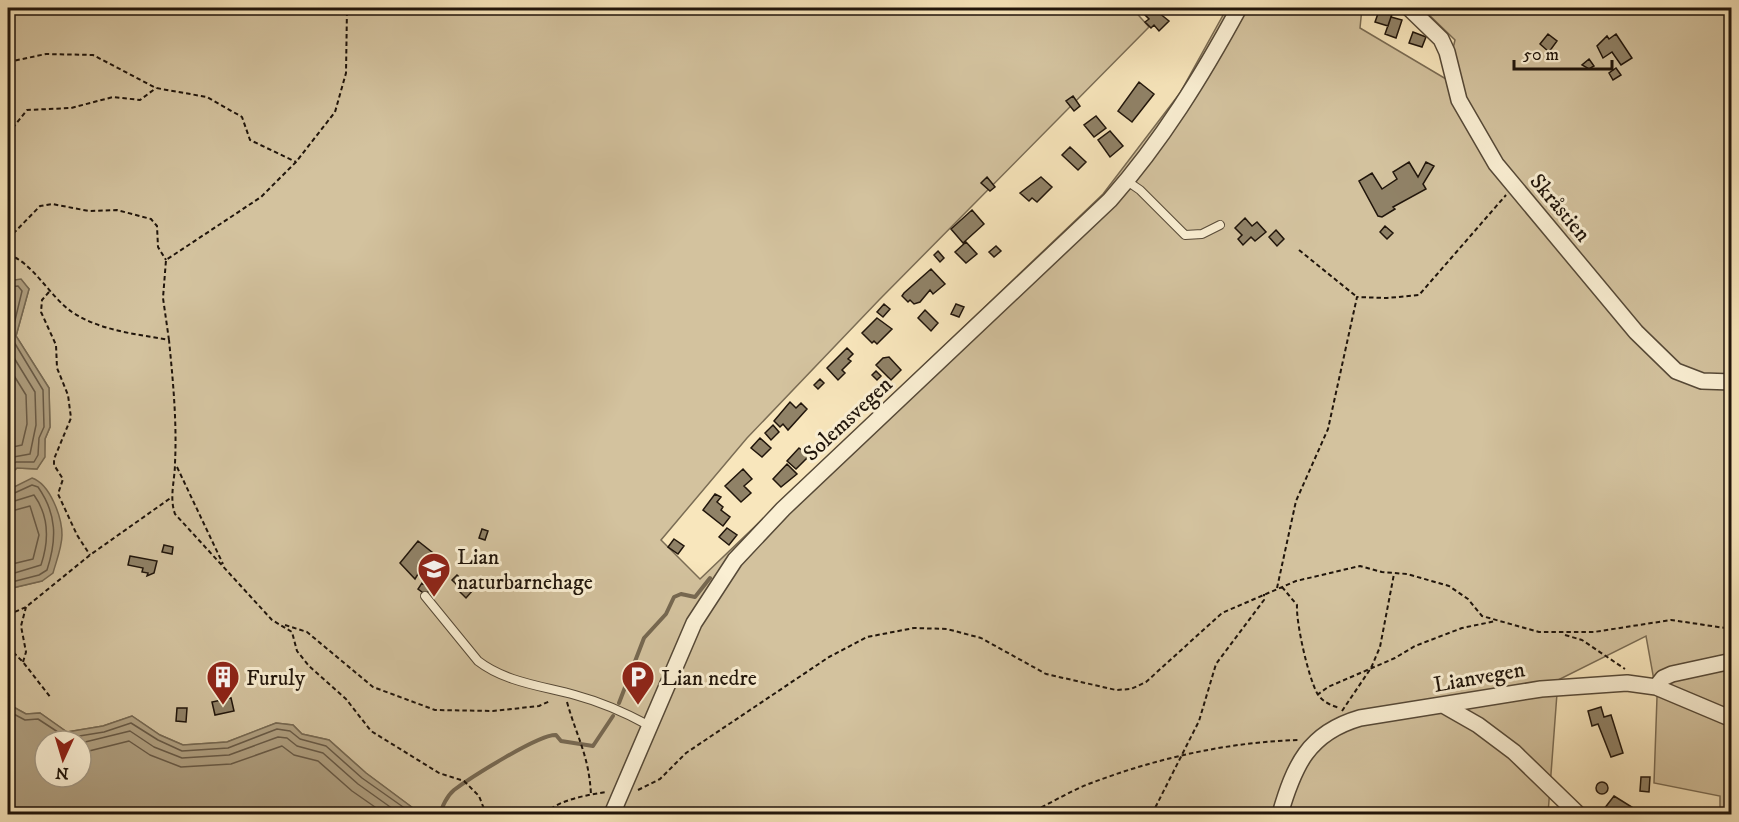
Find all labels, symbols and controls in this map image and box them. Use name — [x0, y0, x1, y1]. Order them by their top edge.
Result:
scale bar — [1514, 33, 1612, 71]
text: 50 m — [1523, 44, 1559, 66]
street label: Skråstien — [1524, 168, 1596, 248]
street label: Solemsvegen — [798, 371, 898, 467]
place label: Lian naturbarnehage — [457, 544, 593, 596]
school or university icon: Lian naturbarnehage — [416, 551, 452, 598]
street label: Lianvegen — [1431, 656, 1528, 699]
building icon: Furuly — [205, 659, 241, 706]
parking icon: Lian nedre — [620, 659, 656, 706]
place label: Furuly — [246, 665, 306, 692]
place label: Lian nedre — [661, 665, 757, 692]
north arrow — [33, 729, 93, 789]
text: N — [55, 763, 69, 783]

